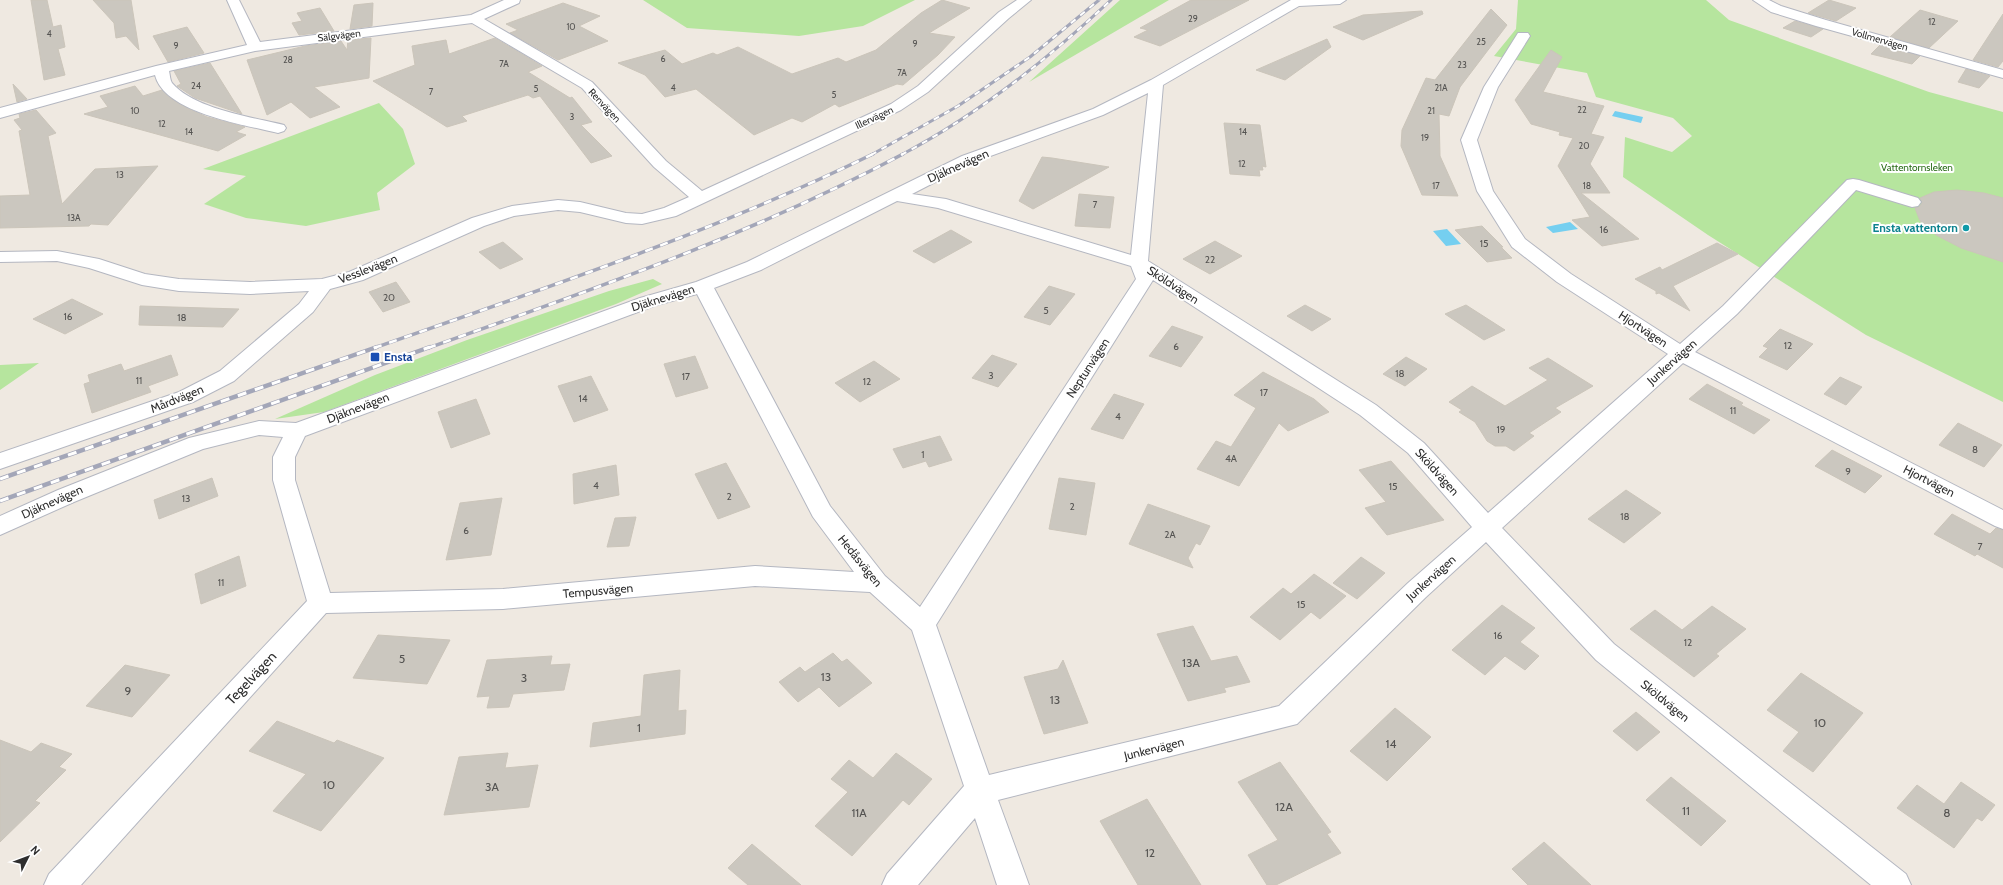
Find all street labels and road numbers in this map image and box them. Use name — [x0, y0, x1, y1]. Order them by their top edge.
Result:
street label: Vollmervägen — [1850, 25, 1910, 54]
street label: Sälgvägen — [317, 26, 362, 45]
street label: Renvägen — [586, 86, 624, 125]
street label: Illervägen — [853, 103, 896, 132]
street label: Djäknevägen — [925, 145, 991, 186]
street label: Vesslevägen — [336, 250, 400, 287]
street label: Sköldvägen — [1145, 262, 1202, 307]
street label: Djäknevägen — [629, 281, 697, 314]
street label: Hjortvägen — [1616, 307, 1671, 350]
street label: Neptunvägen — [1063, 335, 1113, 400]
street label: Junkervägen — [1643, 335, 1700, 388]
street label: Mårdvägen — [148, 381, 206, 416]
street label: Djäknevägen — [325, 389, 391, 426]
street label: Sköldvägen — [1412, 445, 1463, 499]
street label: Hjortvägen — [1901, 461, 1958, 500]
street label: Djäknevägen — [19, 481, 85, 522]
street label: Hedåsvägen — [835, 532, 886, 590]
street label: Junkervägen — [1402, 551, 1459, 604]
street label: Tempusvägen — [562, 580, 634, 601]
street label: Tegelvägen — [222, 647, 280, 708]
street label: Sköldvägen — [1638, 676, 1693, 725]
street label: Junkervägen — [1121, 734, 1186, 763]

